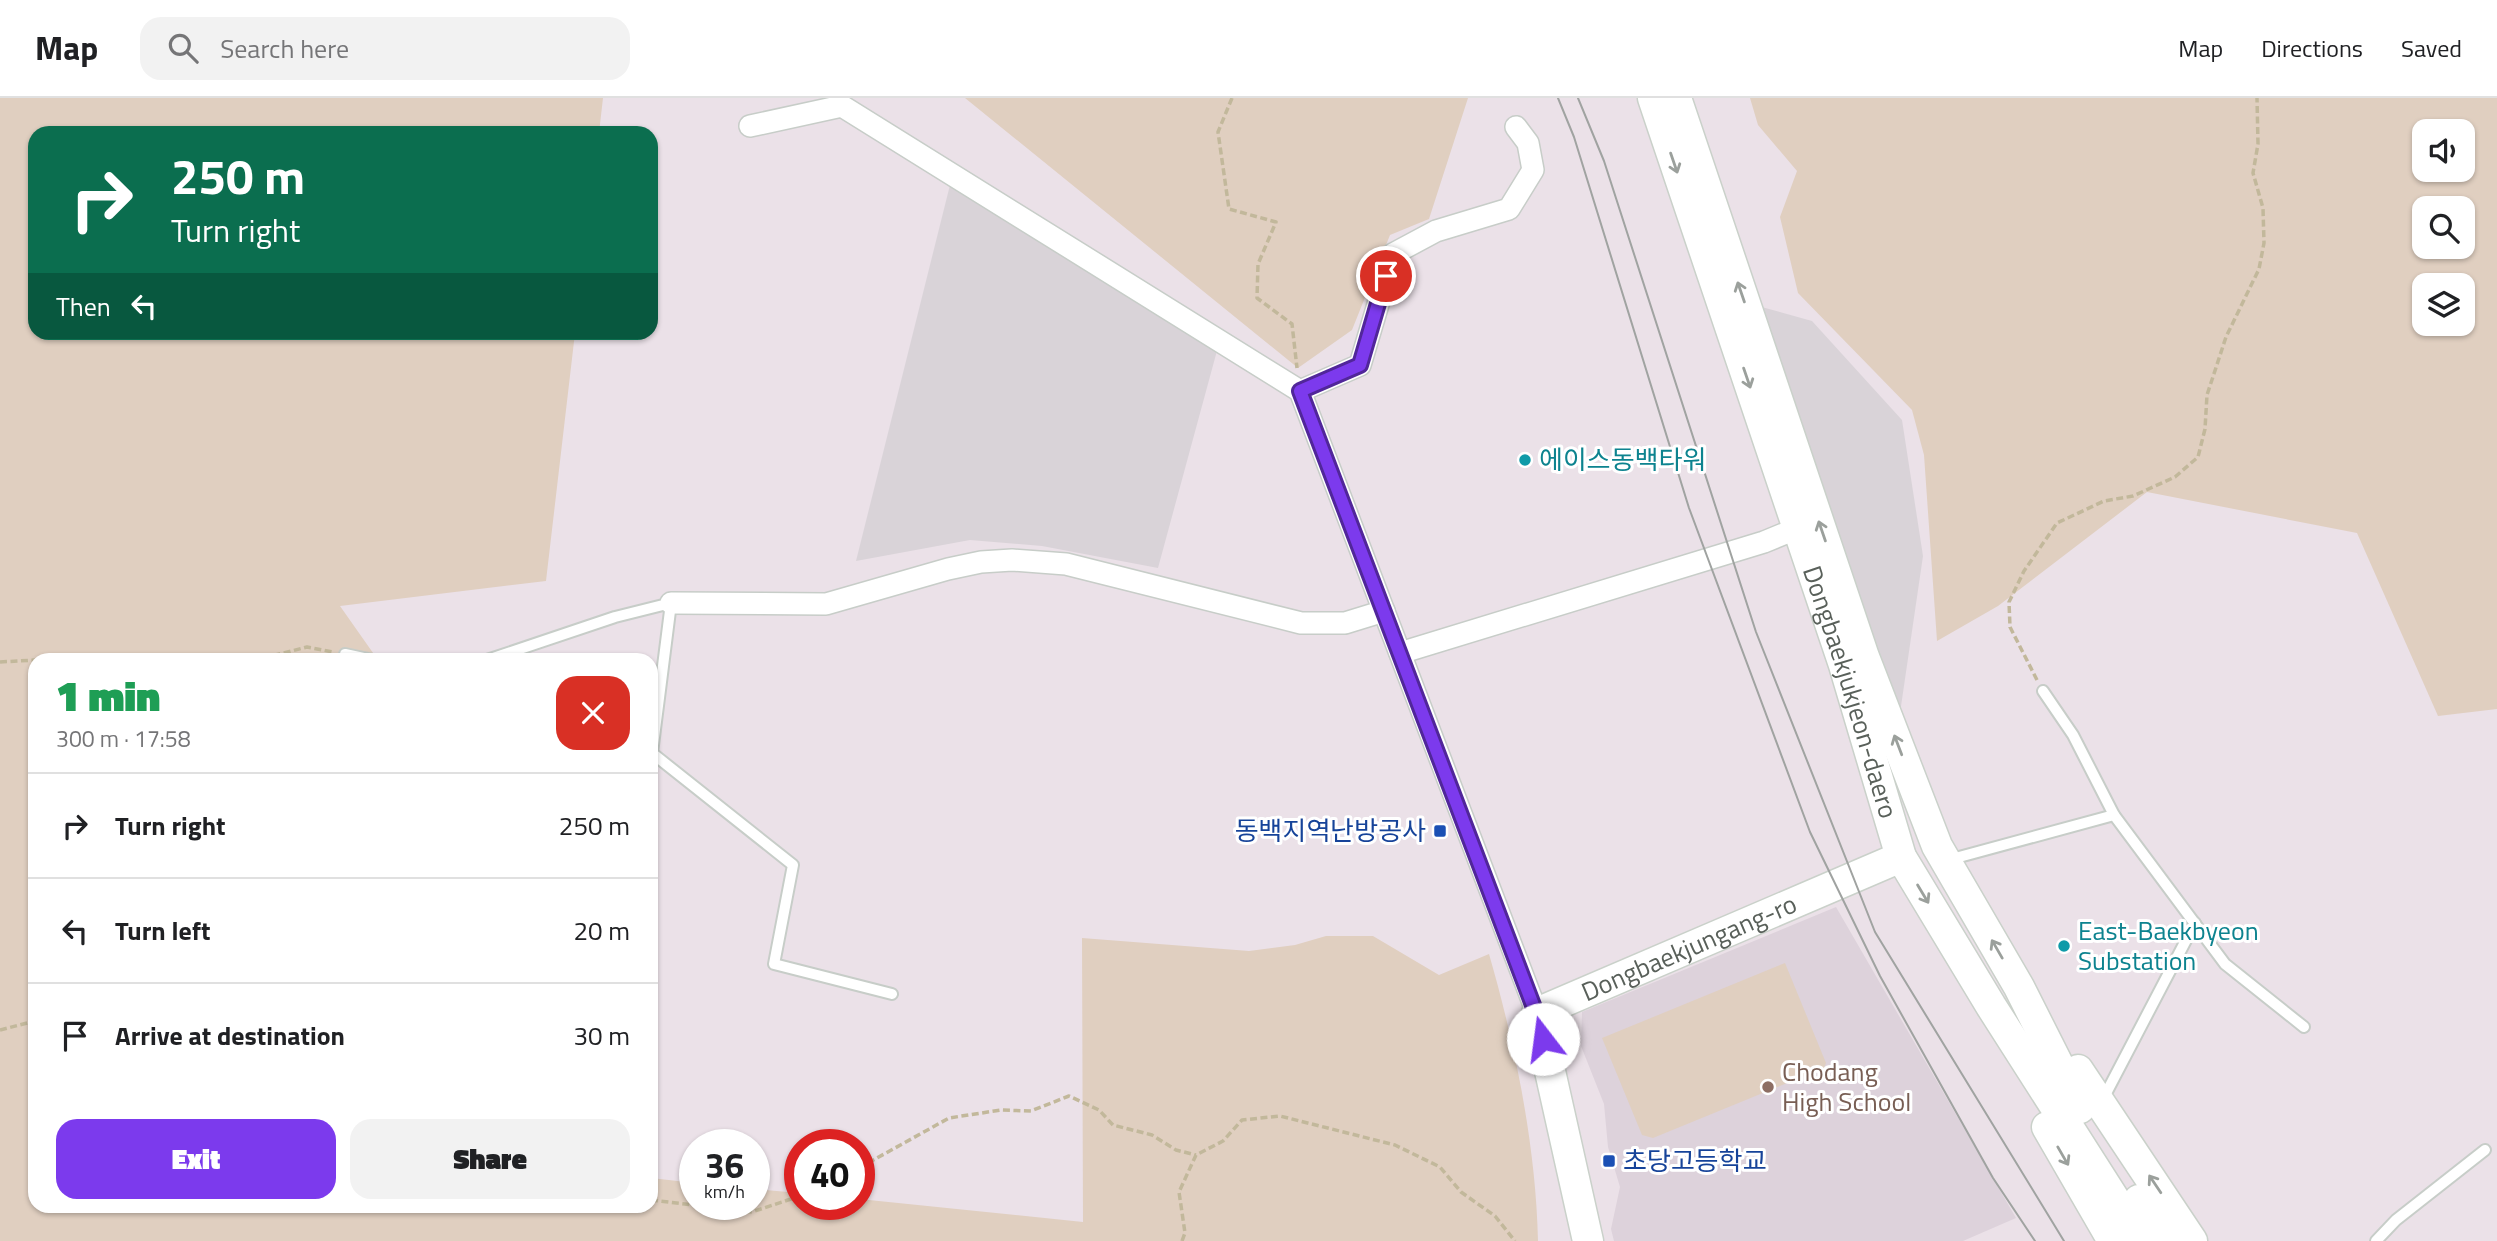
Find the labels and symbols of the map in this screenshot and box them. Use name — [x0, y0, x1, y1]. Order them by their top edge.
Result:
one-way arrow — [1669, 151, 1681, 173]
pin — [1356, 246, 1416, 306]
one-way arrow — [1734, 281, 1746, 303]
one-way arrow — [1742, 367, 1754, 389]
place label: 에이스동백타워 — [1539, 440, 1706, 479]
marker: 에이스동백타워 — [1517, 452, 1533, 468]
one-way arrow — [1815, 520, 1827, 542]
street label: Dongbaekjukjeon-daero — [1793, 560, 1908, 823]
one-way arrow — [1891, 734, 1903, 756]
place label: 동백지역난방공사 — [1235, 811, 1426, 850]
marker: 동백지역난방공사 — [1432, 823, 1448, 839]
one-way arrow — [1917, 883, 1931, 903]
street label: Dongbaekjungang-ro — [1575, 884, 1803, 1011]
place label: East-Baekbyeon Substation — [2078, 911, 2259, 980]
marker: East-Baekbyeon Substation — [2056, 938, 2072, 954]
one-way arrow — [1989, 939, 2003, 959]
position arrow — [1506, 1002, 1580, 1076]
place label: Chodang High School — [1782, 1052, 1911, 1121]
marker: Chodang High School — [1760, 1079, 1776, 1095]
speed limit sign: 40 — [784, 1129, 875, 1220]
place label: 초당고등학교 — [1623, 1141, 1767, 1180]
one-way arrow — [2056, 1145, 2070, 1165]
marker: 초당고등학교 — [1601, 1153, 1617, 1169]
one-way arrow — [2148, 1175, 2162, 1194]

